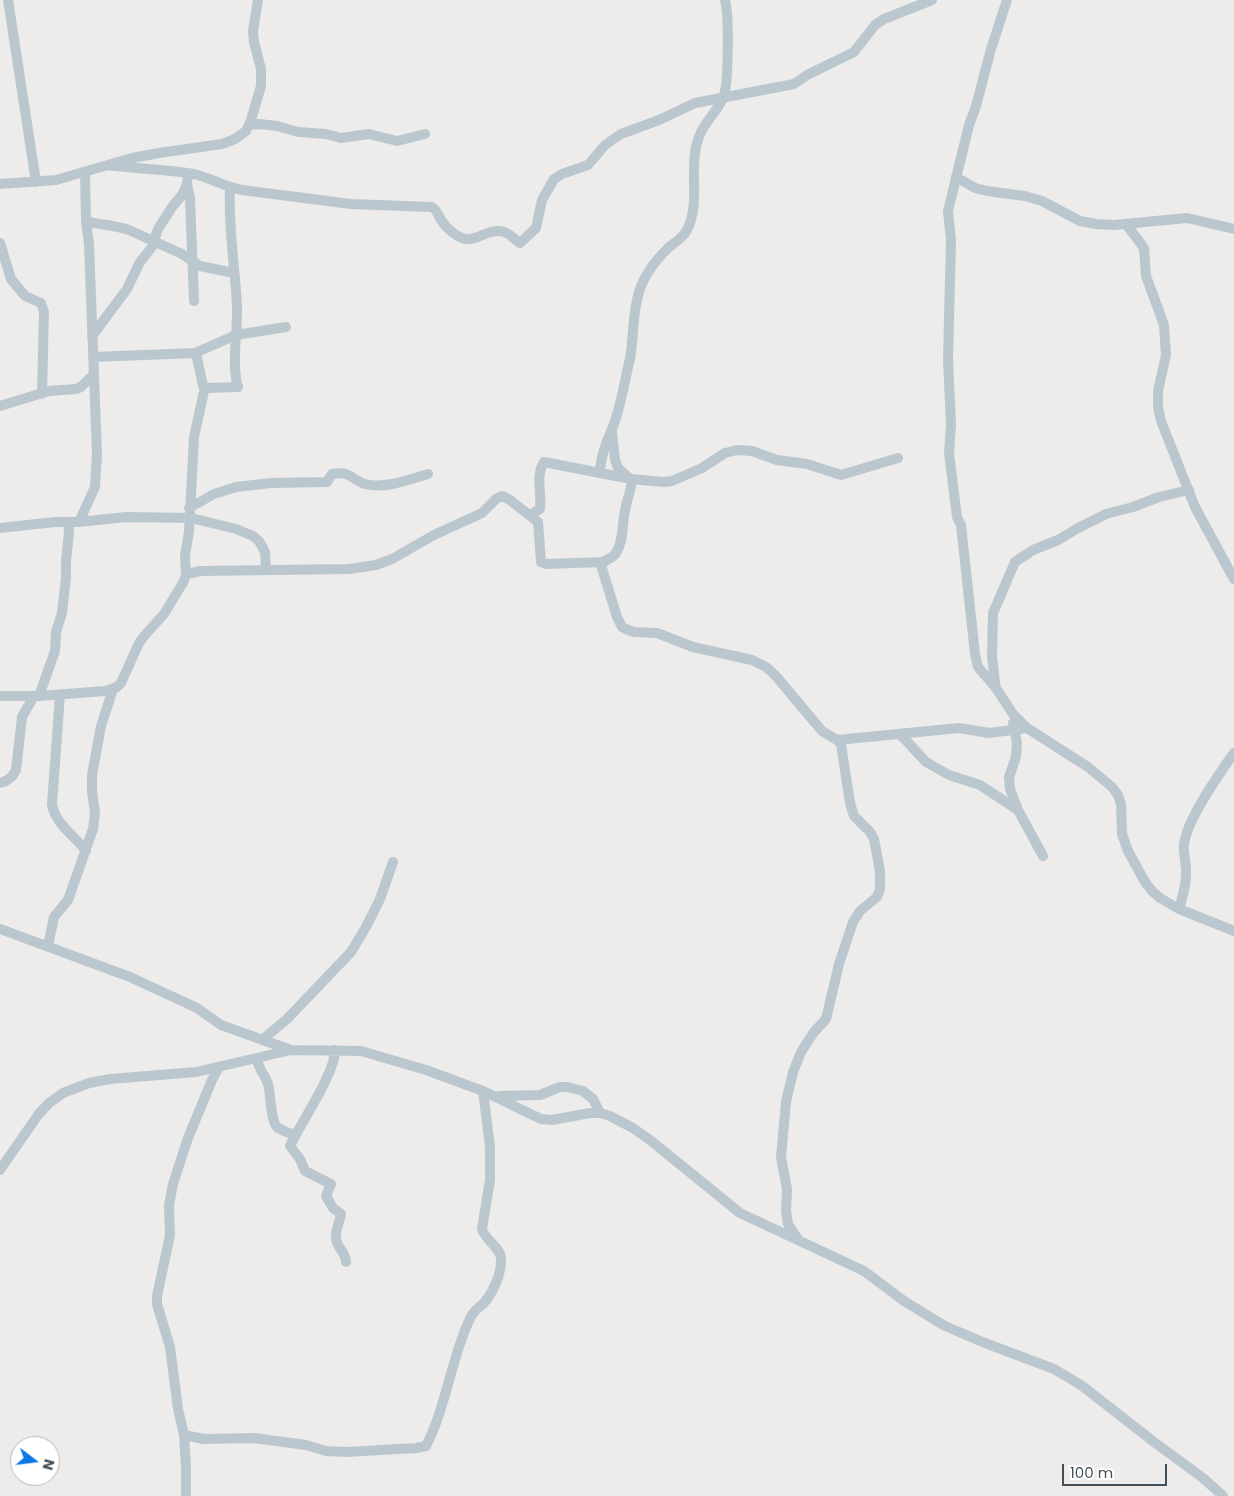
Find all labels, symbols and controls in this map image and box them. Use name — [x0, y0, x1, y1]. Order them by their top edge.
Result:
north arrow — [10, 1436, 60, 1486]
scale bar — [1064, 1454, 1169, 1486]
text: N — [38, 1457, 60, 1472]
text: 100 m — [1070, 1462, 1113, 1483]

